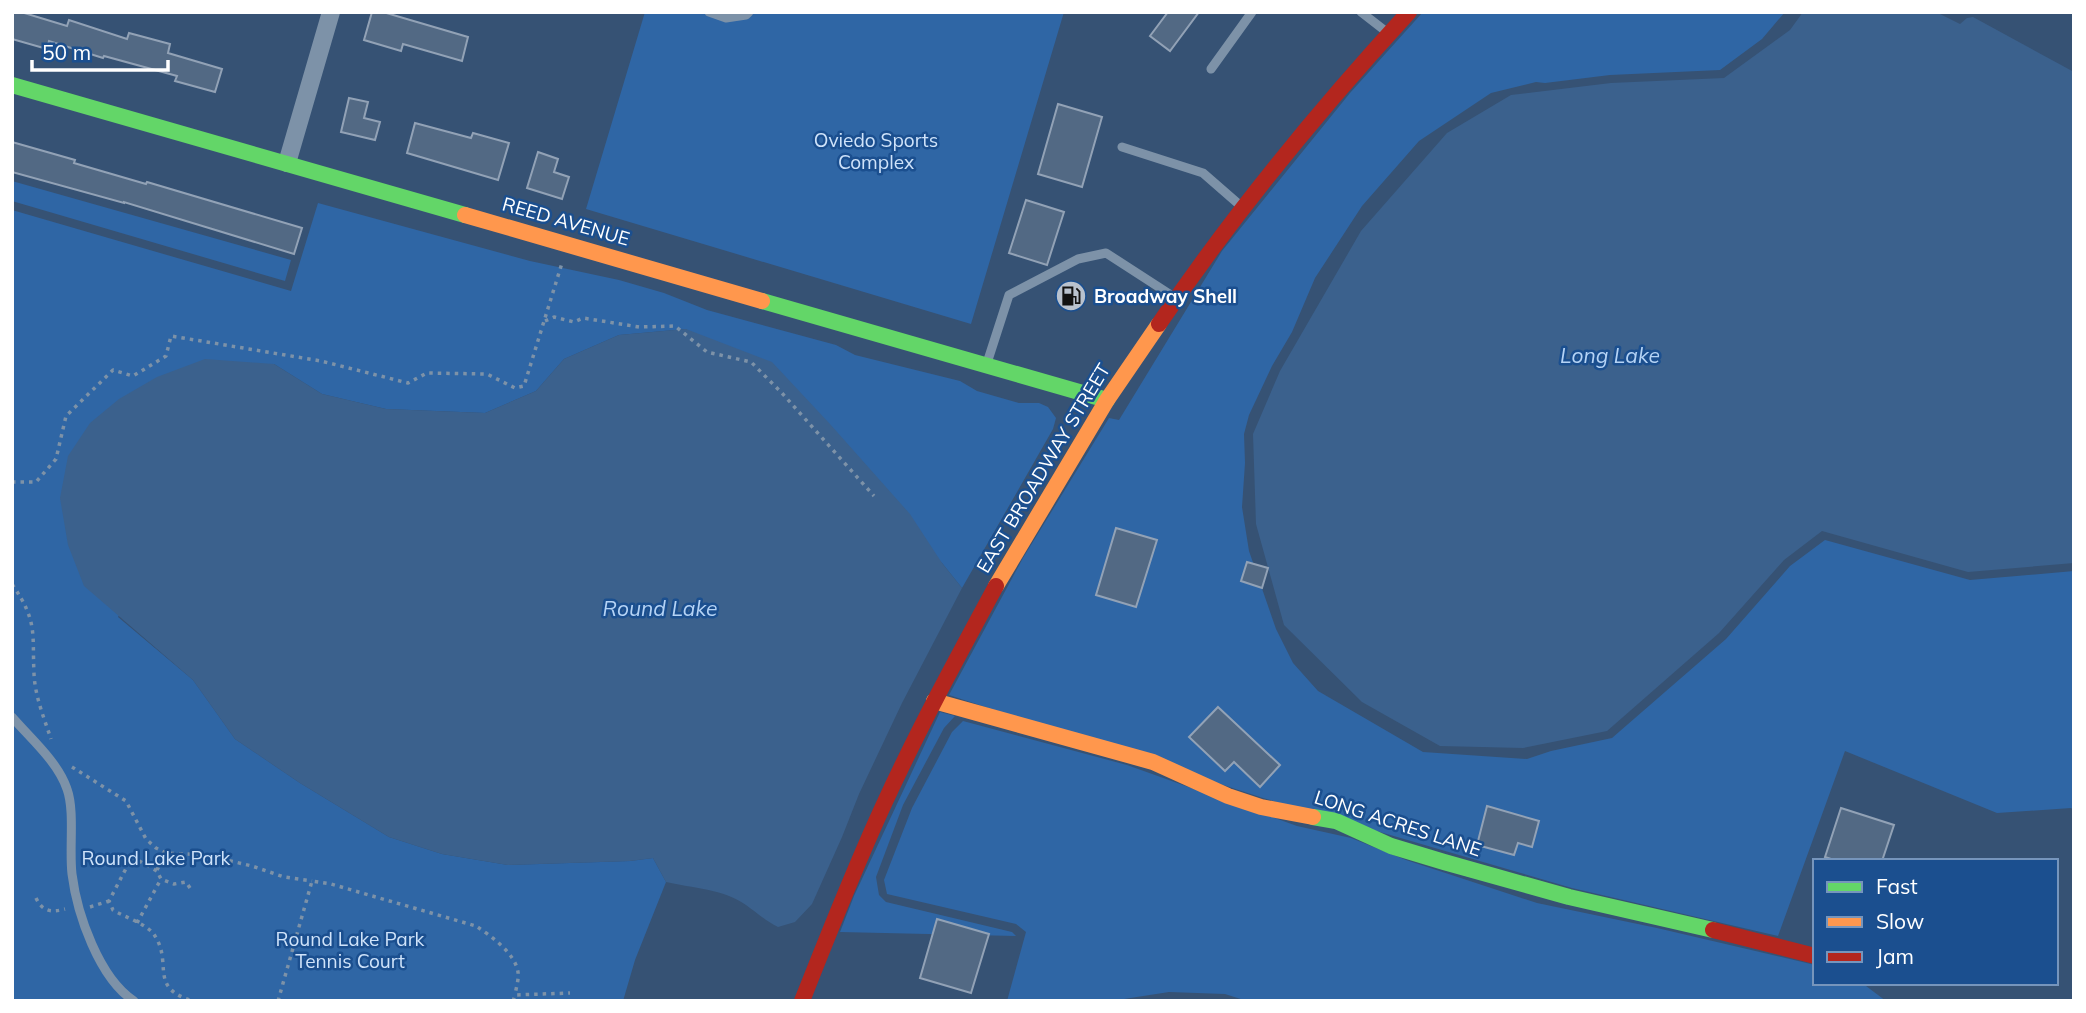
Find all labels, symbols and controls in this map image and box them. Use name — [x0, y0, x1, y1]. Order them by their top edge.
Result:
scale bar — [32, 28, 168, 72]
text: 50 m — [42, 39, 91, 65]
park label: Oviedo Sports Complex — [814, 128, 938, 174]
street label: REED AVENUE — [500, 191, 632, 251]
fuel station icon: Broadway Shell — [1054, 279, 1088, 313]
place label: Broadway Shell — [1094, 284, 1237, 308]
water label: Long Lake — [1560, 342, 1660, 368]
street label: EAST BROADWAY STREET — [971, 358, 1115, 577]
water label: Round Lake — [603, 595, 717, 621]
street label: LONG ACRES LANE — [1311, 785, 1485, 861]
park label: Round Lake Park — [82, 846, 231, 870]
legend — [1813, 859, 2058, 985]
text: Fast — [1876, 873, 1918, 899]
text: Slow — [1876, 908, 1924, 934]
park label: Round Lake Park Tennis Court — [276, 927, 425, 973]
text: Jam — [1876, 943, 1914, 969]

